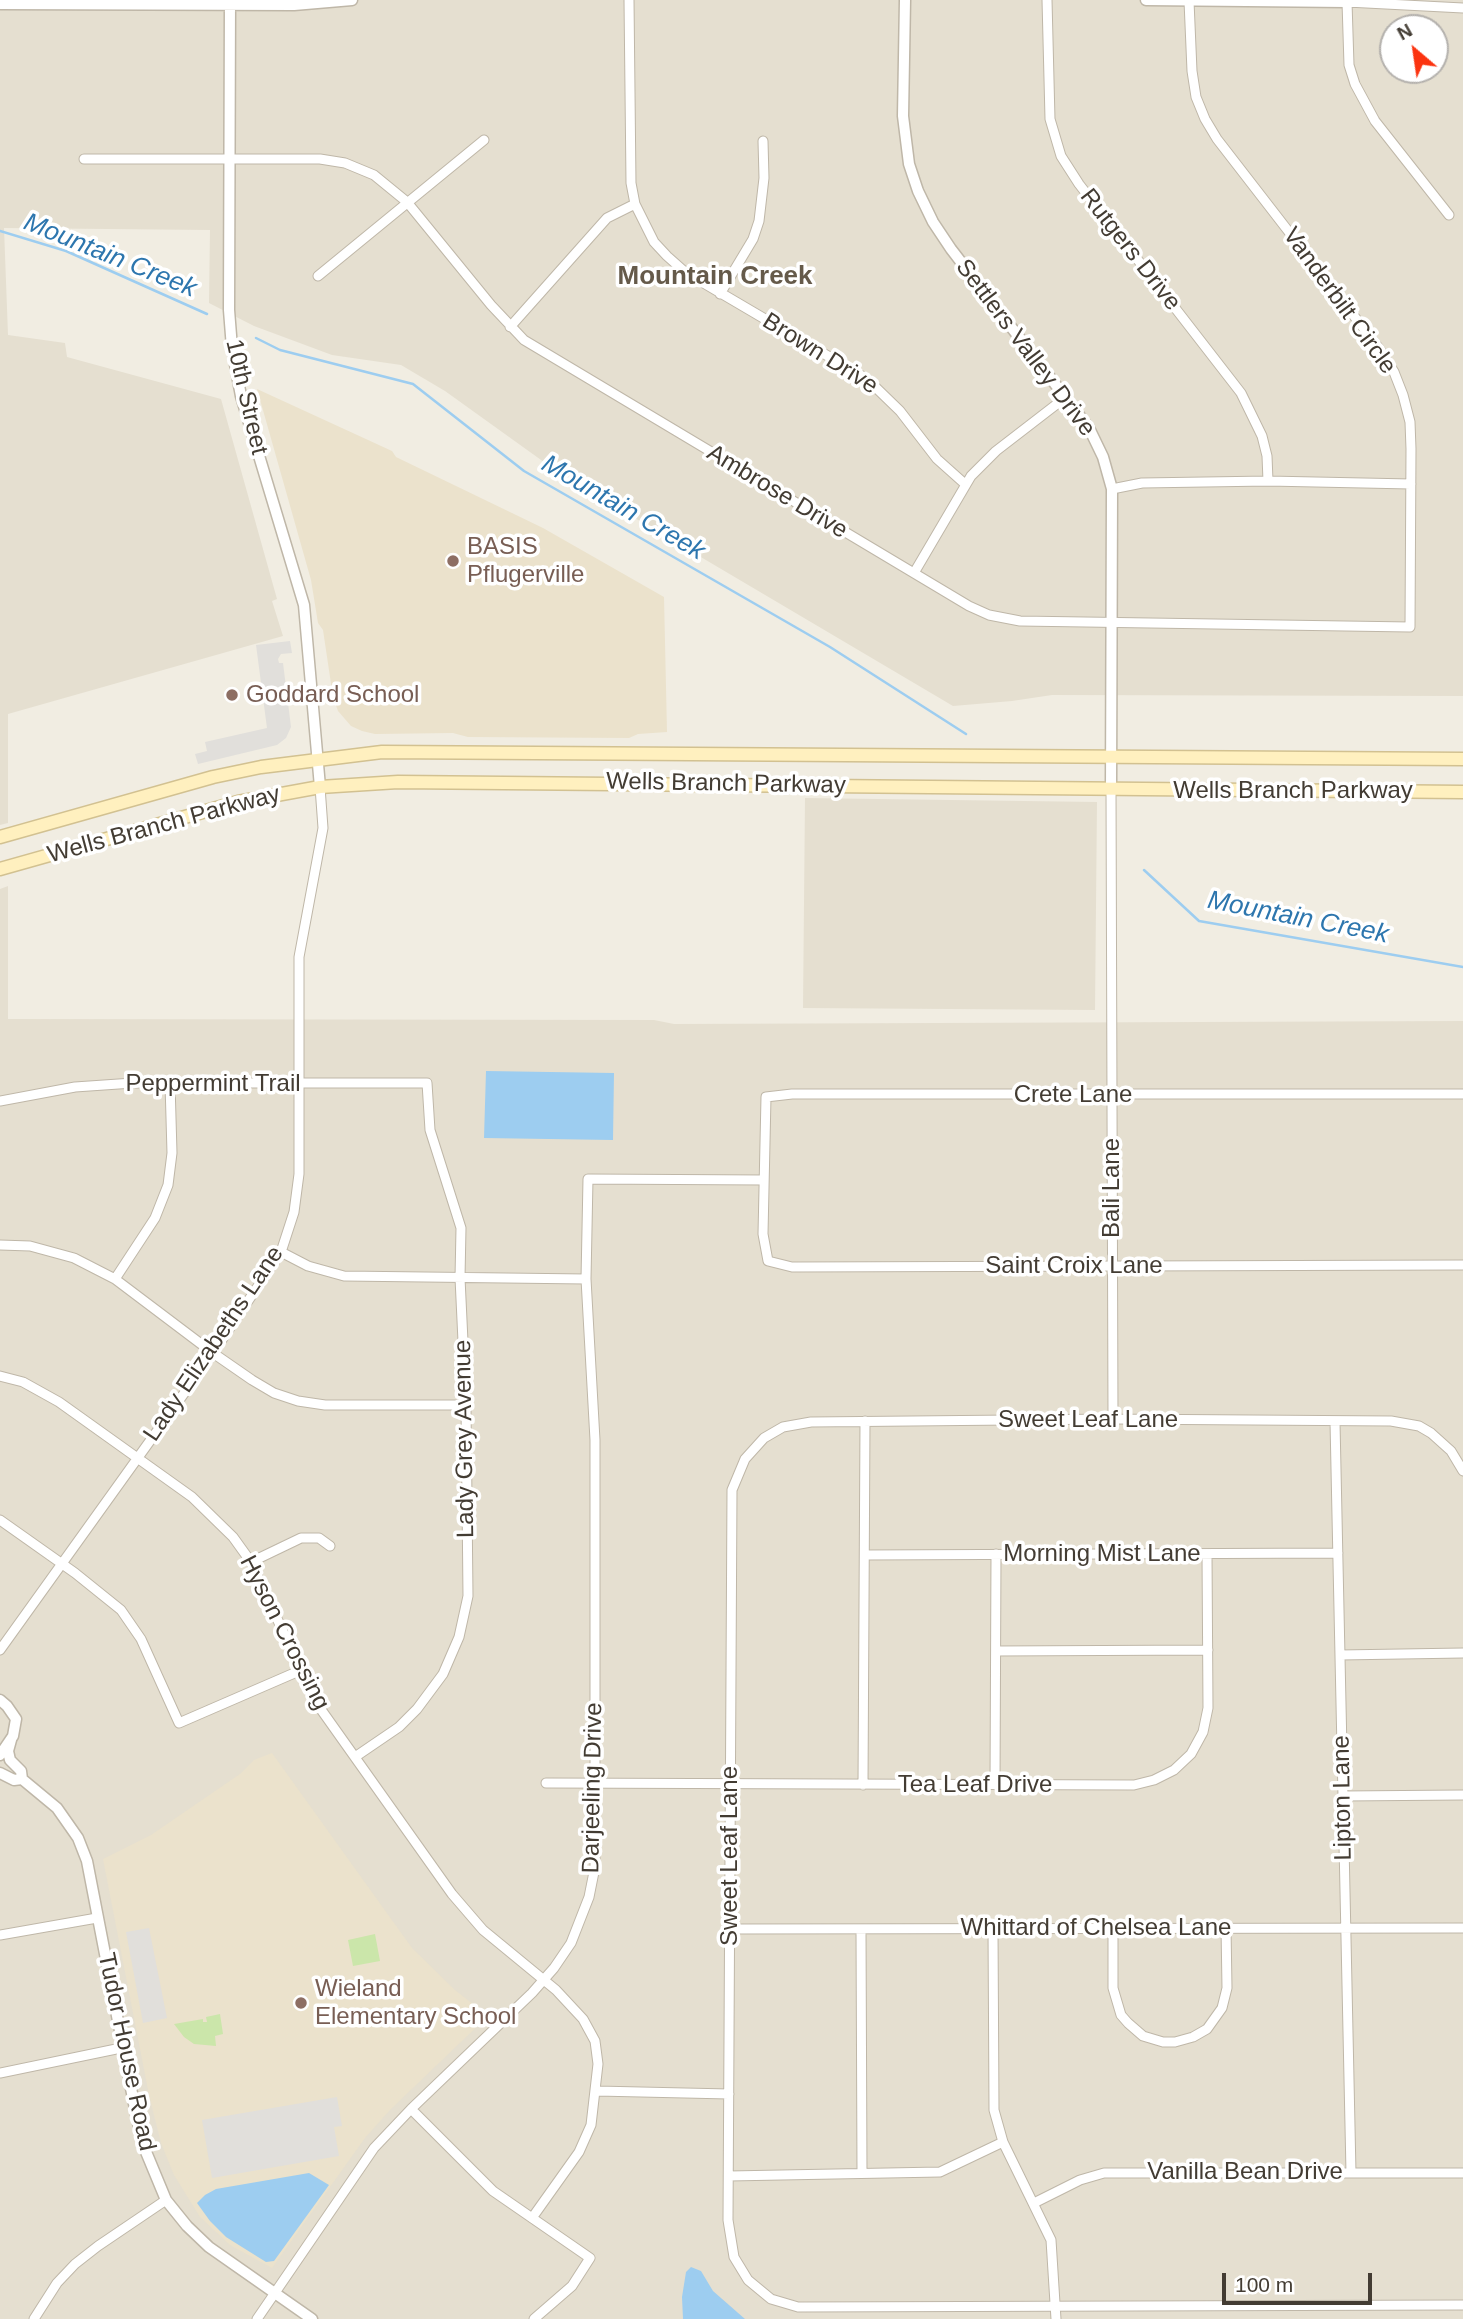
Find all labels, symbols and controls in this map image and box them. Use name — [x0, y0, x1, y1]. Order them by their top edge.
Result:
north arrow — [1379, 14, 1449, 84]
text: N — [1393, 19, 1416, 44]
street label: Rutgers Drive — [1073, 183, 1187, 317]
water label: Mountain Creek — [19, 207, 201, 305]
street label: Vanderbilt Circle — [1276, 222, 1402, 380]
street label: Settlers Valley Drive — [949, 254, 1101, 442]
district label: Mountain Creek — [617, 261, 813, 293]
street label: Brown Drive — [757, 307, 883, 401]
street label: 10th Street — [219, 337, 273, 457]
street label: Ambrose Drive — [702, 439, 852, 545]
water label: Mountain Creek — [536, 449, 710, 567]
place label: BASIS Pflugerville — [467, 533, 584, 589]
marker: BASIS Pflugerville — [445, 553, 461, 569]
place label: Goddard School — [246, 681, 419, 709]
marker: Goddard School — [224, 687, 240, 703]
street label: Wells Branch Parkway — [606, 768, 846, 800]
street label: Wells Branch Parkway — [1173, 777, 1413, 805]
street label: Wells Branch Parkway — [45, 780, 283, 870]
water label: Mountain Creek — [1205, 885, 1391, 951]
street label: Peppermint Trail — [125, 1070, 301, 1098]
street label: Crete Lane — [1014, 1081, 1132, 1109]
street label: Bali Lane — [1098, 1138, 1126, 1238]
street label: Lady Elizabeths Lane — [138, 1241, 290, 1447]
street label: Saint Croix Lane — [985, 1252, 1163, 1280]
street label: Lady Grey Avenue — [449, 1340, 481, 1538]
street label: Sweet Leaf Lane — [998, 1406, 1178, 1434]
street label: Morning Mist Lane — [1003, 1540, 1201, 1568]
street label: Hyson Crossing — [233, 1551, 335, 1715]
street label: Darjeeling Drive — [577, 1702, 609, 1874]
street label: Lipton Lane — [1328, 1735, 1358, 1861]
street label: Sweet Leaf Lane — [716, 1766, 744, 1946]
street label: Tea Leaf Drive — [898, 1771, 1052, 1799]
street label: Whittard of Chelsea Lane — [961, 1914, 1231, 1942]
street label: Tudor House Road — [91, 1950, 161, 2154]
place label: Wieland Elementary School — [315, 1975, 516, 2031]
marker: Wieland Elementary School — [293, 1995, 309, 2011]
street label: Vanilla Bean Drive — [1147, 2158, 1343, 2186]
scale bar — [1225, 2260, 1376, 2304]
text: 100 m — [1235, 2273, 1293, 2296]

